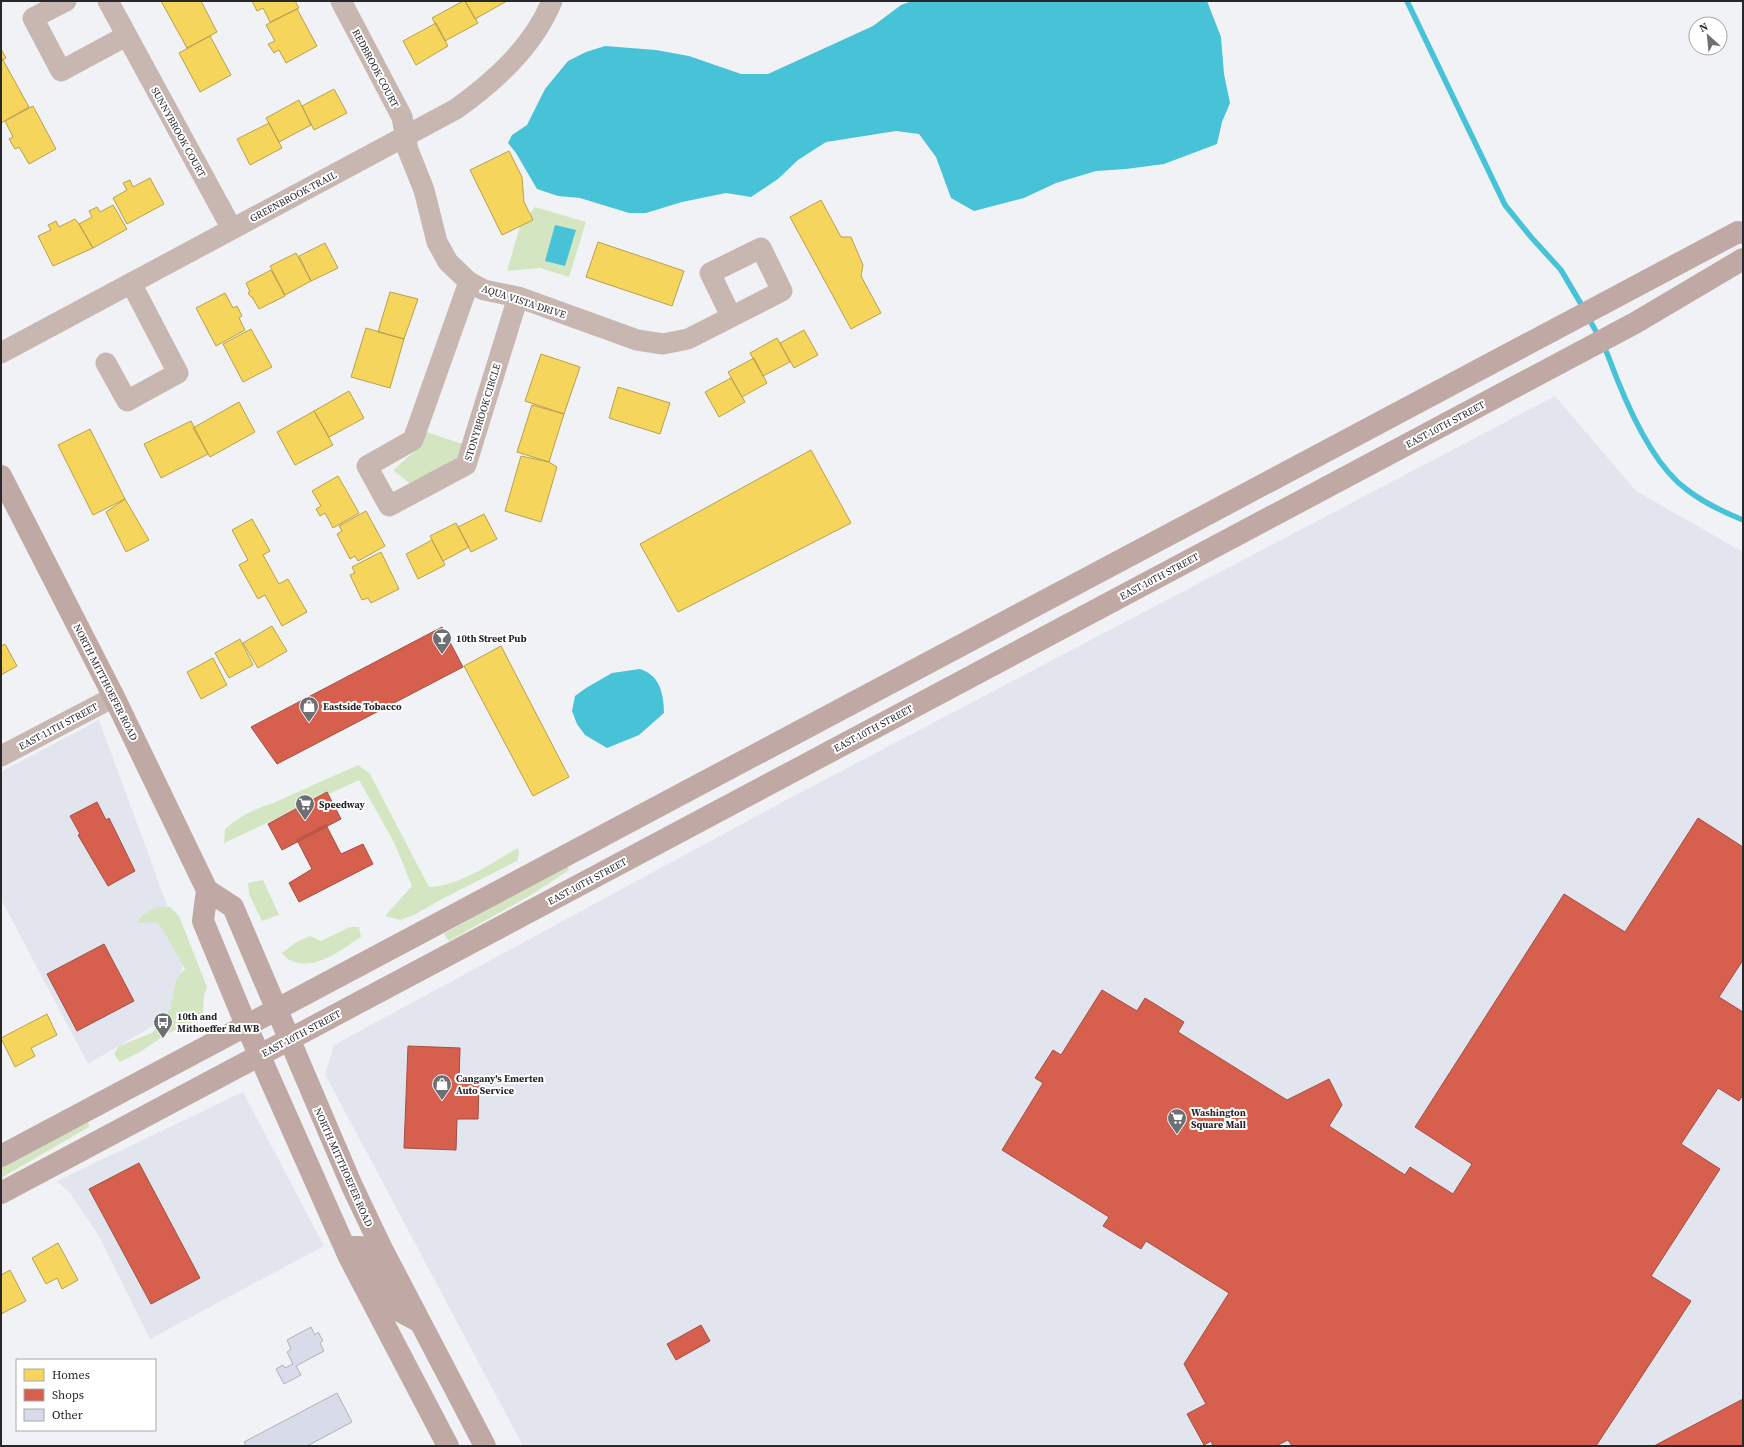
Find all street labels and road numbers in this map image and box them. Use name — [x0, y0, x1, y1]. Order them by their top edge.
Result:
street label: REDBROOK COURT — [349, 27, 402, 110]
street label: SUNNYBROOK COURT — [148, 85, 209, 180]
street label: GREENBROOK TRAIL — [248, 168, 339, 225]
street label: AQUA VISTA DRIVE — [480, 282, 568, 321]
street label: STONYBROOK CIRCLE — [461, 362, 504, 462]
street label: EAST 10TH STREET — [1403, 398, 1487, 451]
street label: EAST 10TH STREET — [1117, 550, 1201, 603]
street label: NORTH MITTHOEFER ROAD — [70, 622, 141, 743]
street label: EAST 11TH STREET — [16, 700, 100, 753]
street label: EAST 10TH STREET — [831, 702, 915, 755]
street label: EAST 10TH STREET — [545, 855, 629, 908]
street label: EAST 10TH STREET — [259, 1007, 343, 1060]
street label: NORTH MITTHOEFER ROAD — [311, 1106, 376, 1229]

